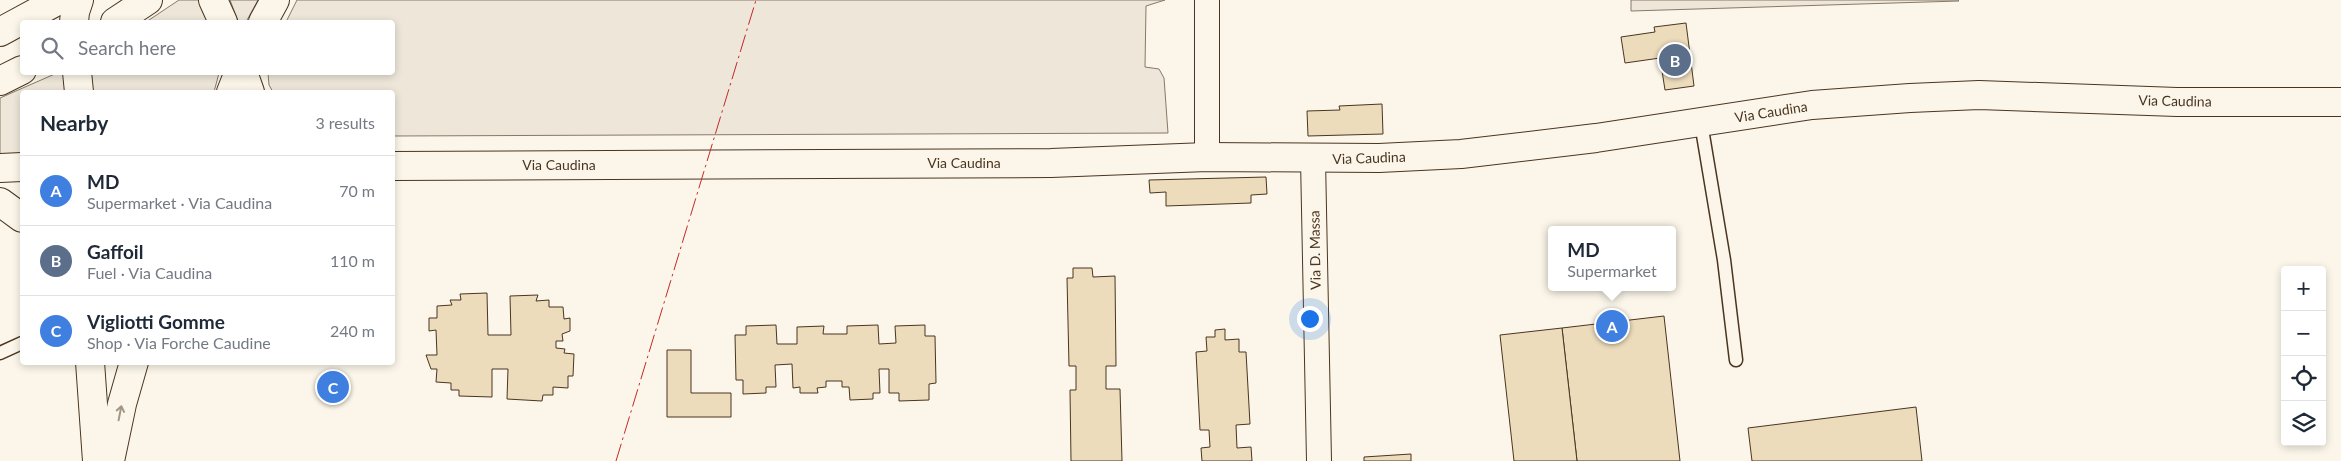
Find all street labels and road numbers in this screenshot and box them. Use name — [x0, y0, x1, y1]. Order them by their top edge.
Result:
street label: Via Caudina — [2138, 91, 2212, 110]
street label: Via Caudina — [1733, 97, 1809, 126]
street label: Via Caudina — [1332, 148, 1406, 167]
street label: Via Caudina — [927, 154, 1001, 171]
street label: Via Caudina — [522, 156, 596, 173]
street label: Via D. Massa — [1305, 210, 1324, 290]

